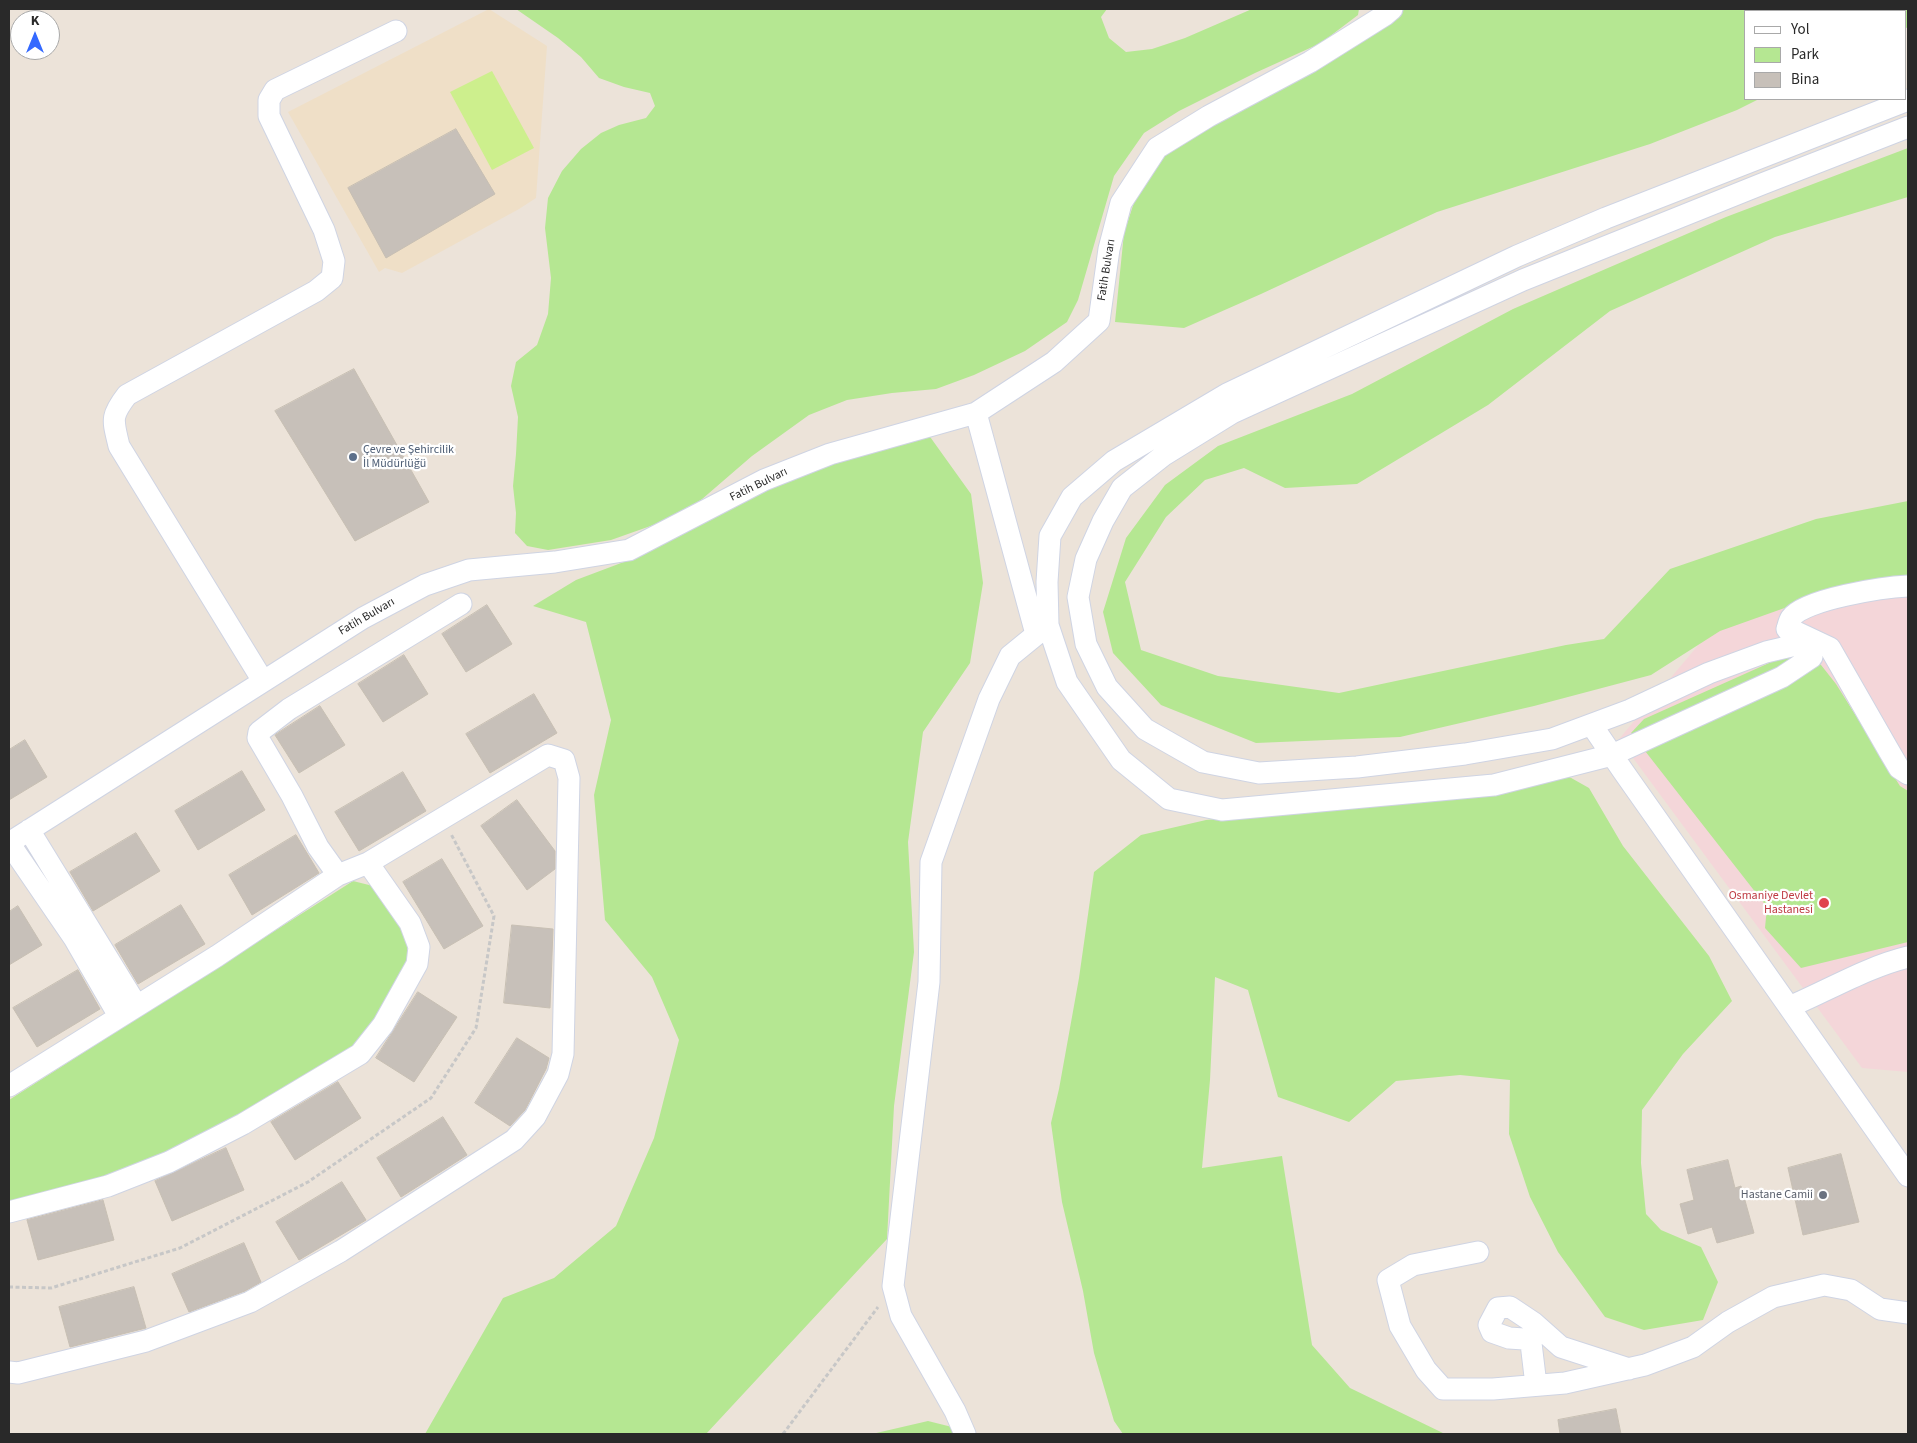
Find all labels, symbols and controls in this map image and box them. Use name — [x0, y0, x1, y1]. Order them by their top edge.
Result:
north arrow — [10, 10, 60, 60]
legend — [1744, 10, 1907, 100]
text: K — [31, 11, 39, 31]
text: Yol — [1791, 19, 1809, 40]
text: Park — [1791, 44, 1819, 65]
text: Bina — [1791, 69, 1819, 90]
street label: Fatih Bulvarı — [1095, 238, 1119, 302]
place label: Çevre ve Şehircilik İl Müdürlüğü — [363, 443, 454, 471]
marker: Çevre ve Şehircilik İl Müdürlüğü — [347, 451, 359, 463]
street label: Fatih Bulvarı — [728, 465, 790, 505]
street label: Fatih Bulvarı — [336, 595, 398, 639]
place label: Osmaniye Devlet Hastanesi — [1729, 889, 1813, 917]
marker: Osmaniye Devlet Hastanesi — [1817, 896, 1831, 910]
place label: Hastane Camii — [1741, 1188, 1813, 1202]
marker: Hastane Camii — [1817, 1189, 1829, 1201]

